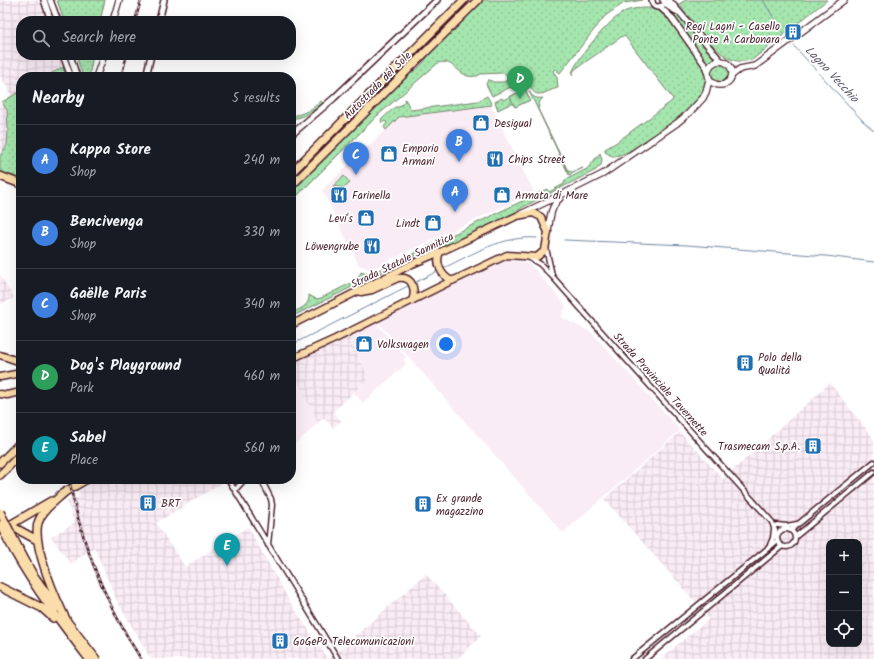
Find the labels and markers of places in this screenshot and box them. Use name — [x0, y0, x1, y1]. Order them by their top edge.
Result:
place label: Regi Lagni - Casello Ponte A Carbonara — [686, 18, 780, 49]
building icon: Regi Lagni - Casello Ponte A Carbonara — [783, 22, 803, 42]
pin: D — [507, 66, 533, 99]
shop icon: Desigual — [471, 113, 491, 133]
place label: Desigual — [494, 115, 532, 133]
pin: B — [446, 129, 472, 162]
place label: Emporio Armani — [402, 140, 439, 171]
pin: C — [343, 142, 369, 175]
shop icon: Emporio Armani — [379, 144, 399, 164]
restaurant icon: Chips Street — [485, 149, 505, 169]
place label: Chips Street — [508, 151, 566, 169]
pin: A — [442, 179, 468, 212]
restaurant icon: Farinella — [329, 185, 349, 205]
shop icon: Armata di Mare — [492, 185, 512, 205]
place label: Farinella — [352, 187, 391, 205]
place label: Armata di Mare — [515, 187, 588, 205]
shop icon: Levi's — [356, 208, 376, 228]
place label: Levi's — [329, 210, 353, 228]
shop icon: Lindt — [423, 213, 443, 233]
place label: Lindt — [396, 215, 421, 233]
restaurant icon: Löwengrube — [362, 236, 382, 256]
place label: Löwengrube — [305, 238, 359, 256]
shop icon: Volkswagen — [354, 334, 374, 354]
place label: Volkswagen — [377, 336, 429, 354]
place label: Polo della Qualità — [758, 349, 802, 380]
building icon: Polo della Qualità — [735, 353, 755, 373]
building icon: Trasmecam S.p.A. — [803, 436, 823, 456]
place label: Trasmecam S.p.A. — [718, 438, 800, 456]
place label: Ex grande magazzino — [436, 490, 483, 521]
building icon: BRT — [138, 493, 158, 513]
building icon: Ex grande magazzino — [413, 494, 433, 514]
place label: BRT — [161, 495, 181, 513]
pin: E — [214, 533, 240, 566]
building icon: GoGePa Telecomunicazioni — [270, 631, 290, 651]
place label: GoGePa Telecomunicazioni — [293, 633, 414, 651]

